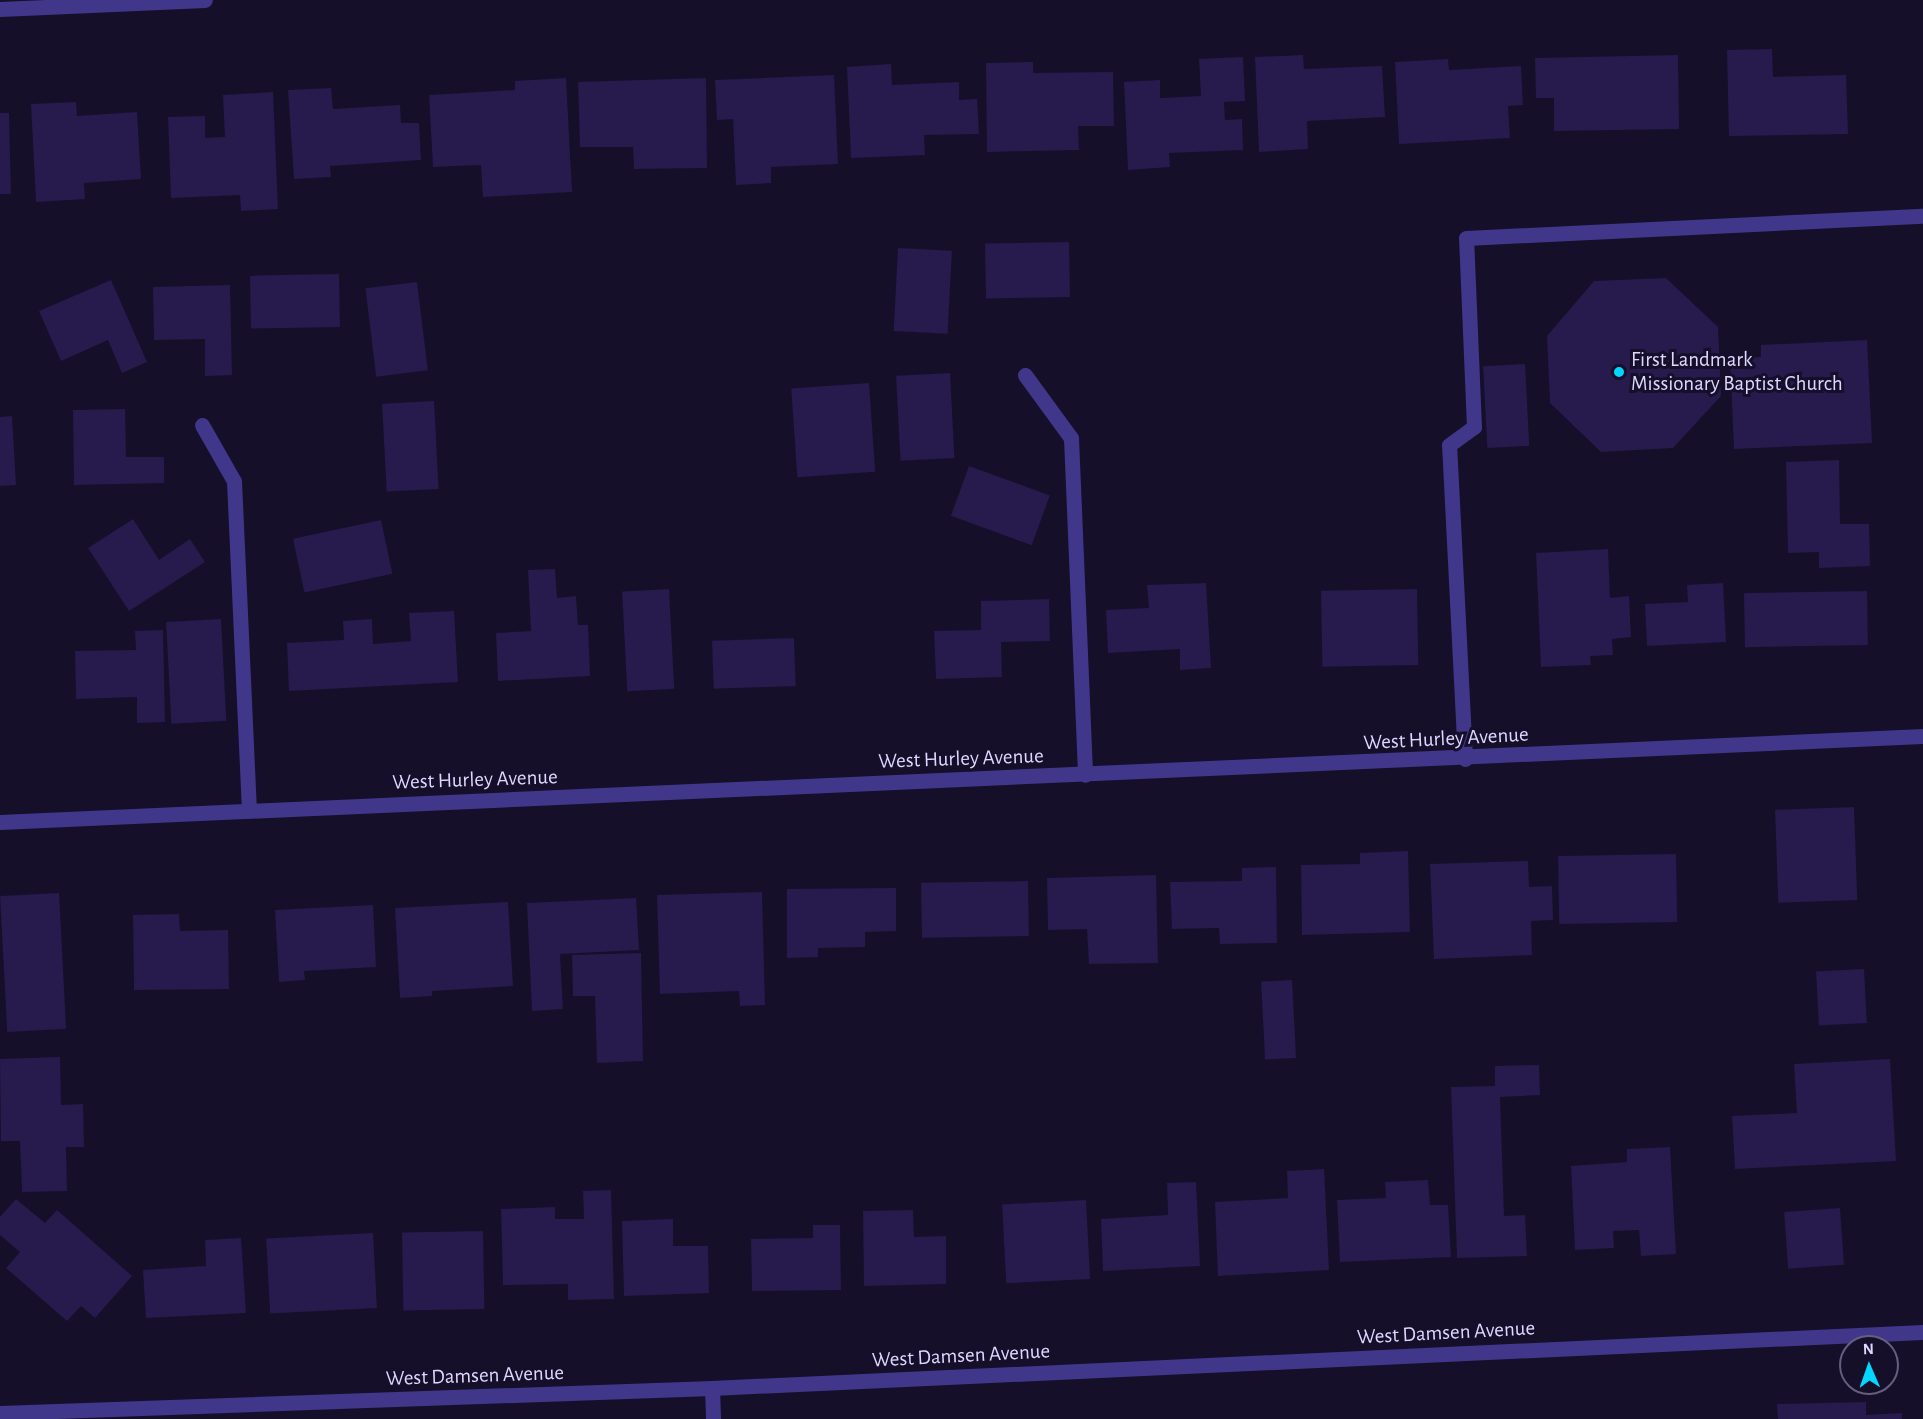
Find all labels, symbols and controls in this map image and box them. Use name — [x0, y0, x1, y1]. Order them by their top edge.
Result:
place label: First Landmark Missionary Baptist Church — [1631, 347, 1843, 397]
marker: First Landmark Missionary Baptist Church — [1612, 365, 1626, 379]
street label: West Hurley Avenue — [1363, 722, 1529, 756]
street label: West Hurley Avenue — [878, 744, 1044, 774]
street label: West Hurley Avenue — [392, 765, 558, 795]
street label: West Damsen Avenue — [1356, 1316, 1536, 1350]
north arrow — [1839, 1335, 1899, 1395]
street label: West Damsen Avenue — [871, 1339, 1051, 1373]
text: N — [1863, 1341, 1874, 1357]
street label: West Damsen Avenue — [385, 1360, 565, 1392]

